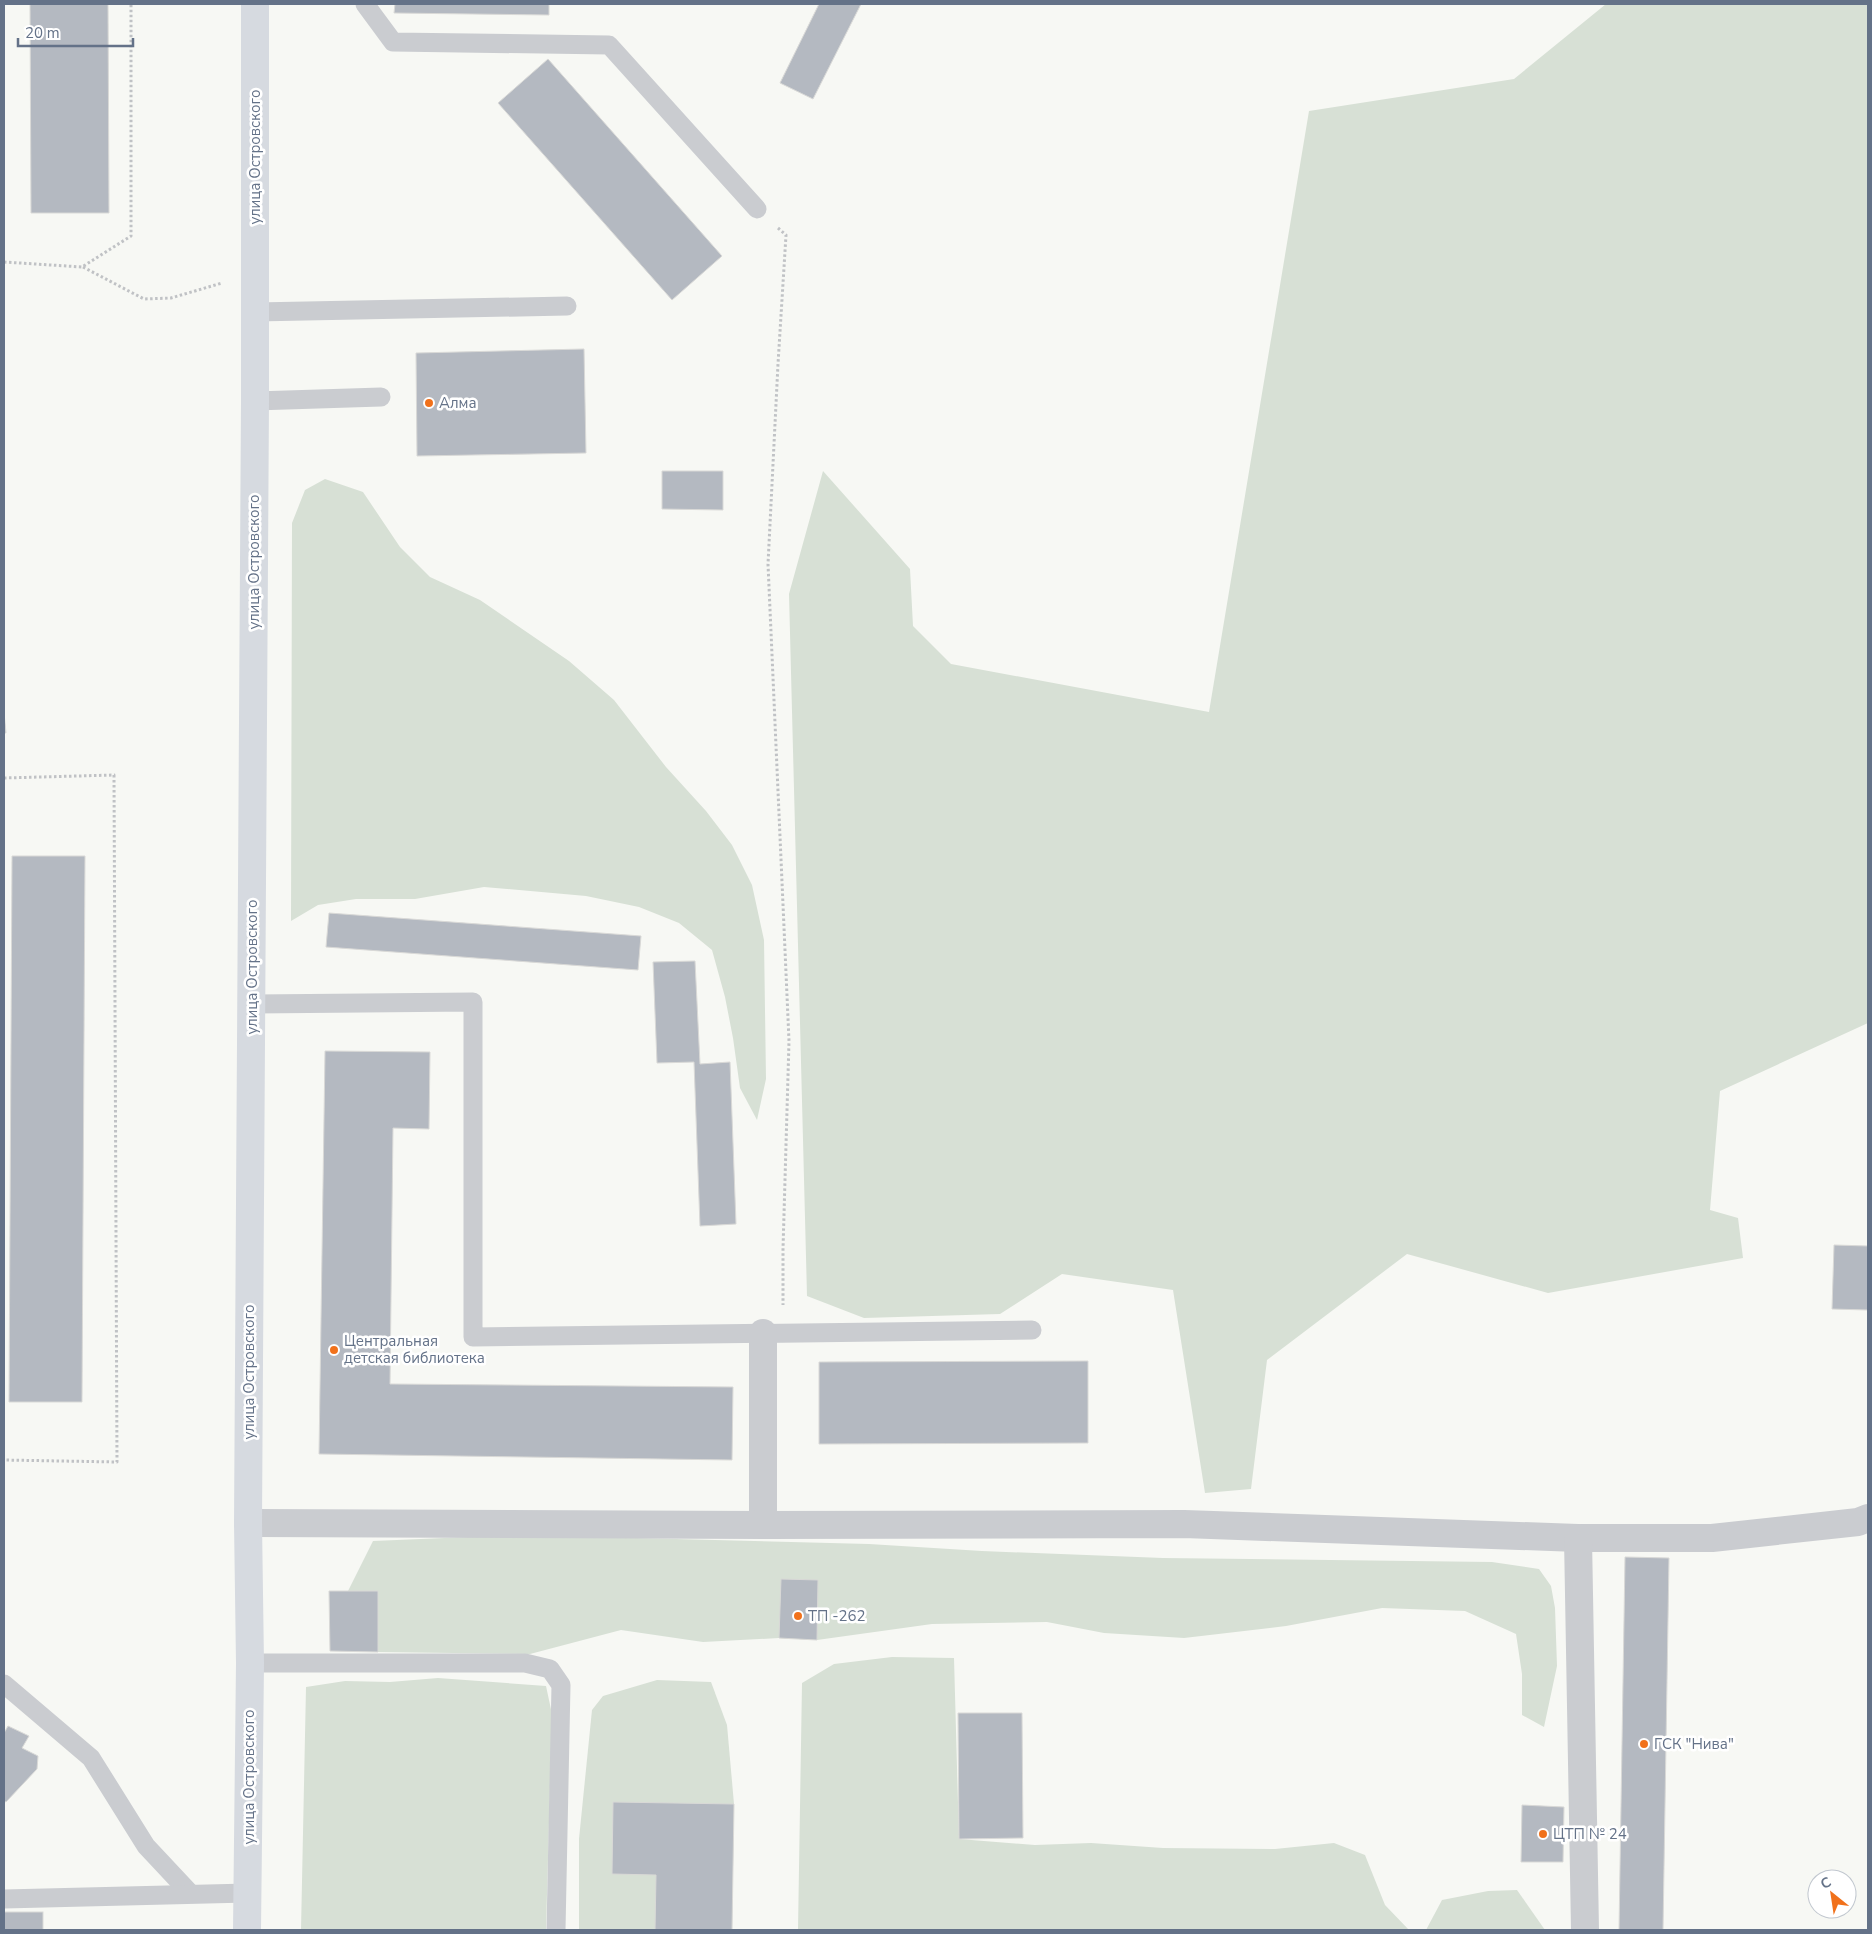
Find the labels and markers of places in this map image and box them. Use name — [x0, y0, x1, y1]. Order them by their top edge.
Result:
place label: Алма — [439, 393, 477, 413]
marker: Алма — [423, 397, 435, 409]
place label: Центральная детская библиотека — [344, 1331, 485, 1368]
marker: Центральная детская библиотека — [328, 1344, 340, 1356]
place label: ТП -262 — [808, 1606, 866, 1626]
marker: ТП -262 — [792, 1610, 804, 1622]
place label: ГСК "Нива" — [1654, 1734, 1734, 1754]
marker: ГСК "Нива" — [1638, 1738, 1650, 1750]
place label: ЦТП № 24 — [1553, 1824, 1627, 1844]
marker: ЦТП № 24 — [1537, 1828, 1549, 1840]

